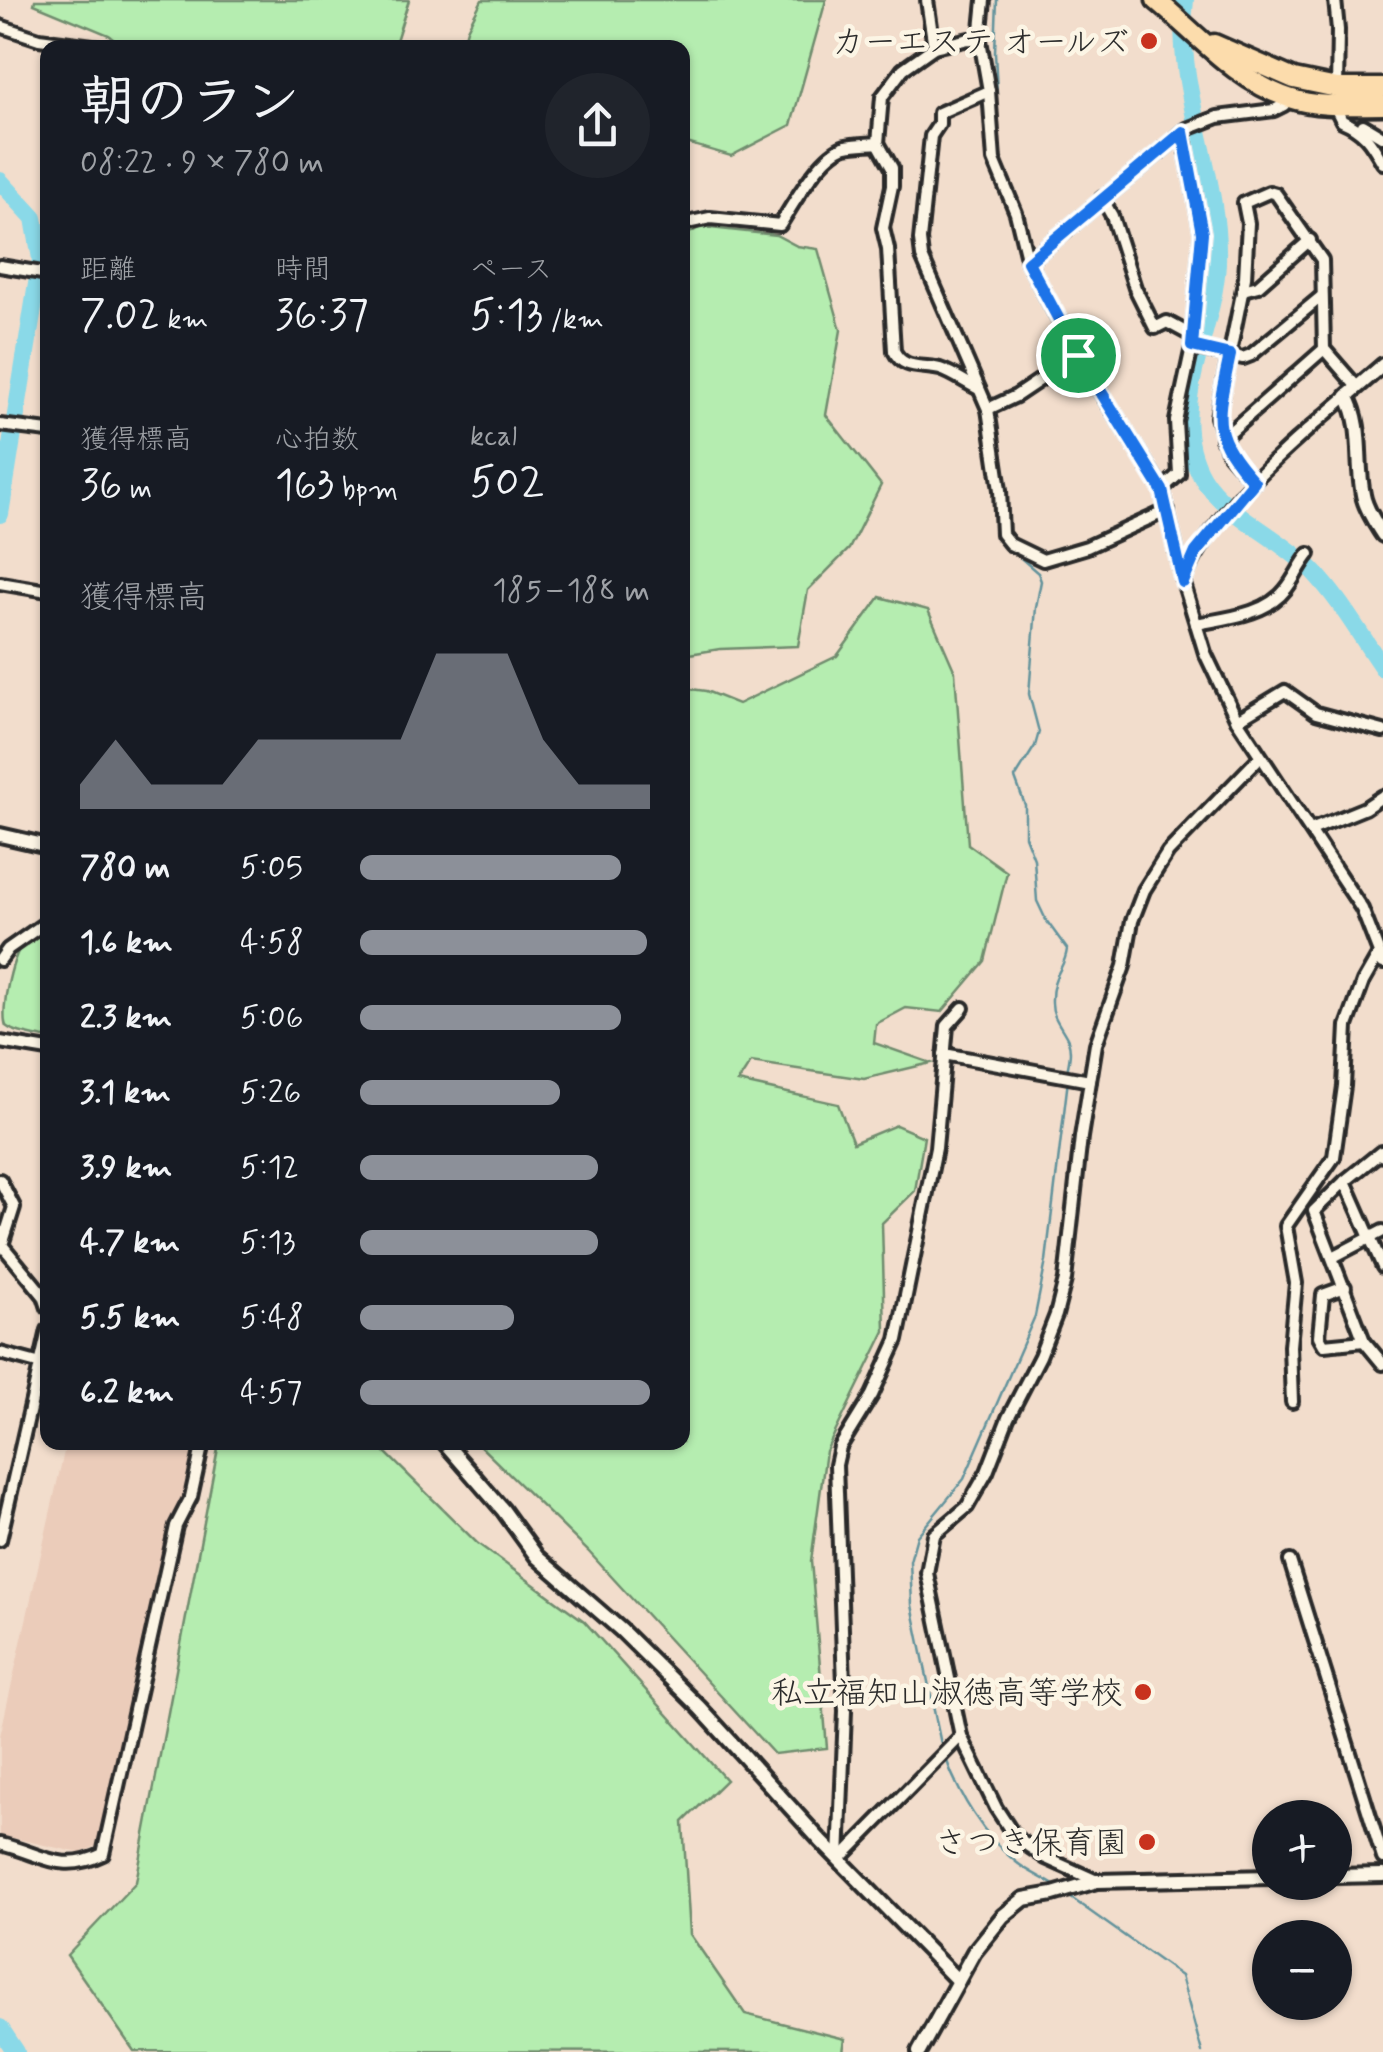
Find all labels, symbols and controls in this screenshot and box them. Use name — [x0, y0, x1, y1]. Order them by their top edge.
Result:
place label: カーエステ オールズ — [832, 22, 1129, 64]
marker: カーエステ オールズ — [1138, 30, 1160, 52]
text: 朝のラン — [80, 68, 300, 140]
button: share — [545, 73, 650, 178]
text: 08:22 · 9 × 780 m — [80, 142, 324, 184]
text: 距離 — [80, 252, 136, 289]
text: 時間 — [275, 252, 331, 289]
text: ペース — [470, 252, 552, 289]
text: 7.02 — [80, 289, 160, 344]
text: 36:37 — [275, 289, 369, 344]
text: 5:13 — [470, 289, 543, 344]
text: km — [160, 302, 208, 339]
text: /km — [543, 302, 604, 339]
pin — [1036, 313, 1121, 398]
icon: arrive — [1051, 328, 1106, 383]
text: kcal — [470, 419, 517, 456]
text: 獲得標高 — [80, 422, 192, 459]
text: 心拍数 — [275, 422, 359, 459]
text: 502 — [470, 456, 544, 511]
text: 36 — [80, 459, 122, 514]
text: 163 — [275, 459, 334, 514]
text: m — [122, 472, 152, 509]
text: bpm — [334, 472, 398, 509]
text: 185–188 m — [492, 570, 650, 612]
text: 獲得標高 — [80, 577, 208, 619]
text: 780 m — [80, 847, 170, 889]
text: 5:05 — [240, 847, 303, 889]
text: 1.6 km — [80, 922, 173, 964]
text: 4:58 — [240, 922, 304, 964]
text: 2.3 km — [80, 997, 172, 1039]
text: 5:06 — [240, 997, 303, 1039]
text: 3.1 km — [80, 1072, 171, 1114]
text: 5:26 — [240, 1072, 301, 1114]
text: 3.9 km — [80, 1147, 172, 1189]
text: 5:12 — [240, 1147, 299, 1189]
text: 4.7 km — [80, 1222, 180, 1264]
text: 5:13 — [240, 1222, 296, 1264]
text: 5.5 km — [80, 1297, 180, 1339]
text: 5:48 — [240, 1297, 304, 1339]
text: 6.2 km — [80, 1372, 174, 1414]
text: 4:57 — [240, 1372, 302, 1414]
place label: 私立福知山淑徳高等学校 — [771, 1673, 1123, 1715]
marker: 私立福知山淑徳高等学校 — [1132, 1681, 1154, 1703]
map controls — [1252, 1800, 1352, 2020]
button: + — [1252, 1800, 1352, 1900]
place label: さつき保育園 — [935, 1823, 1127, 1865]
marker: さつき保育園 — [1136, 1831, 1158, 1853]
button: − — [1252, 1920, 1352, 2020]

